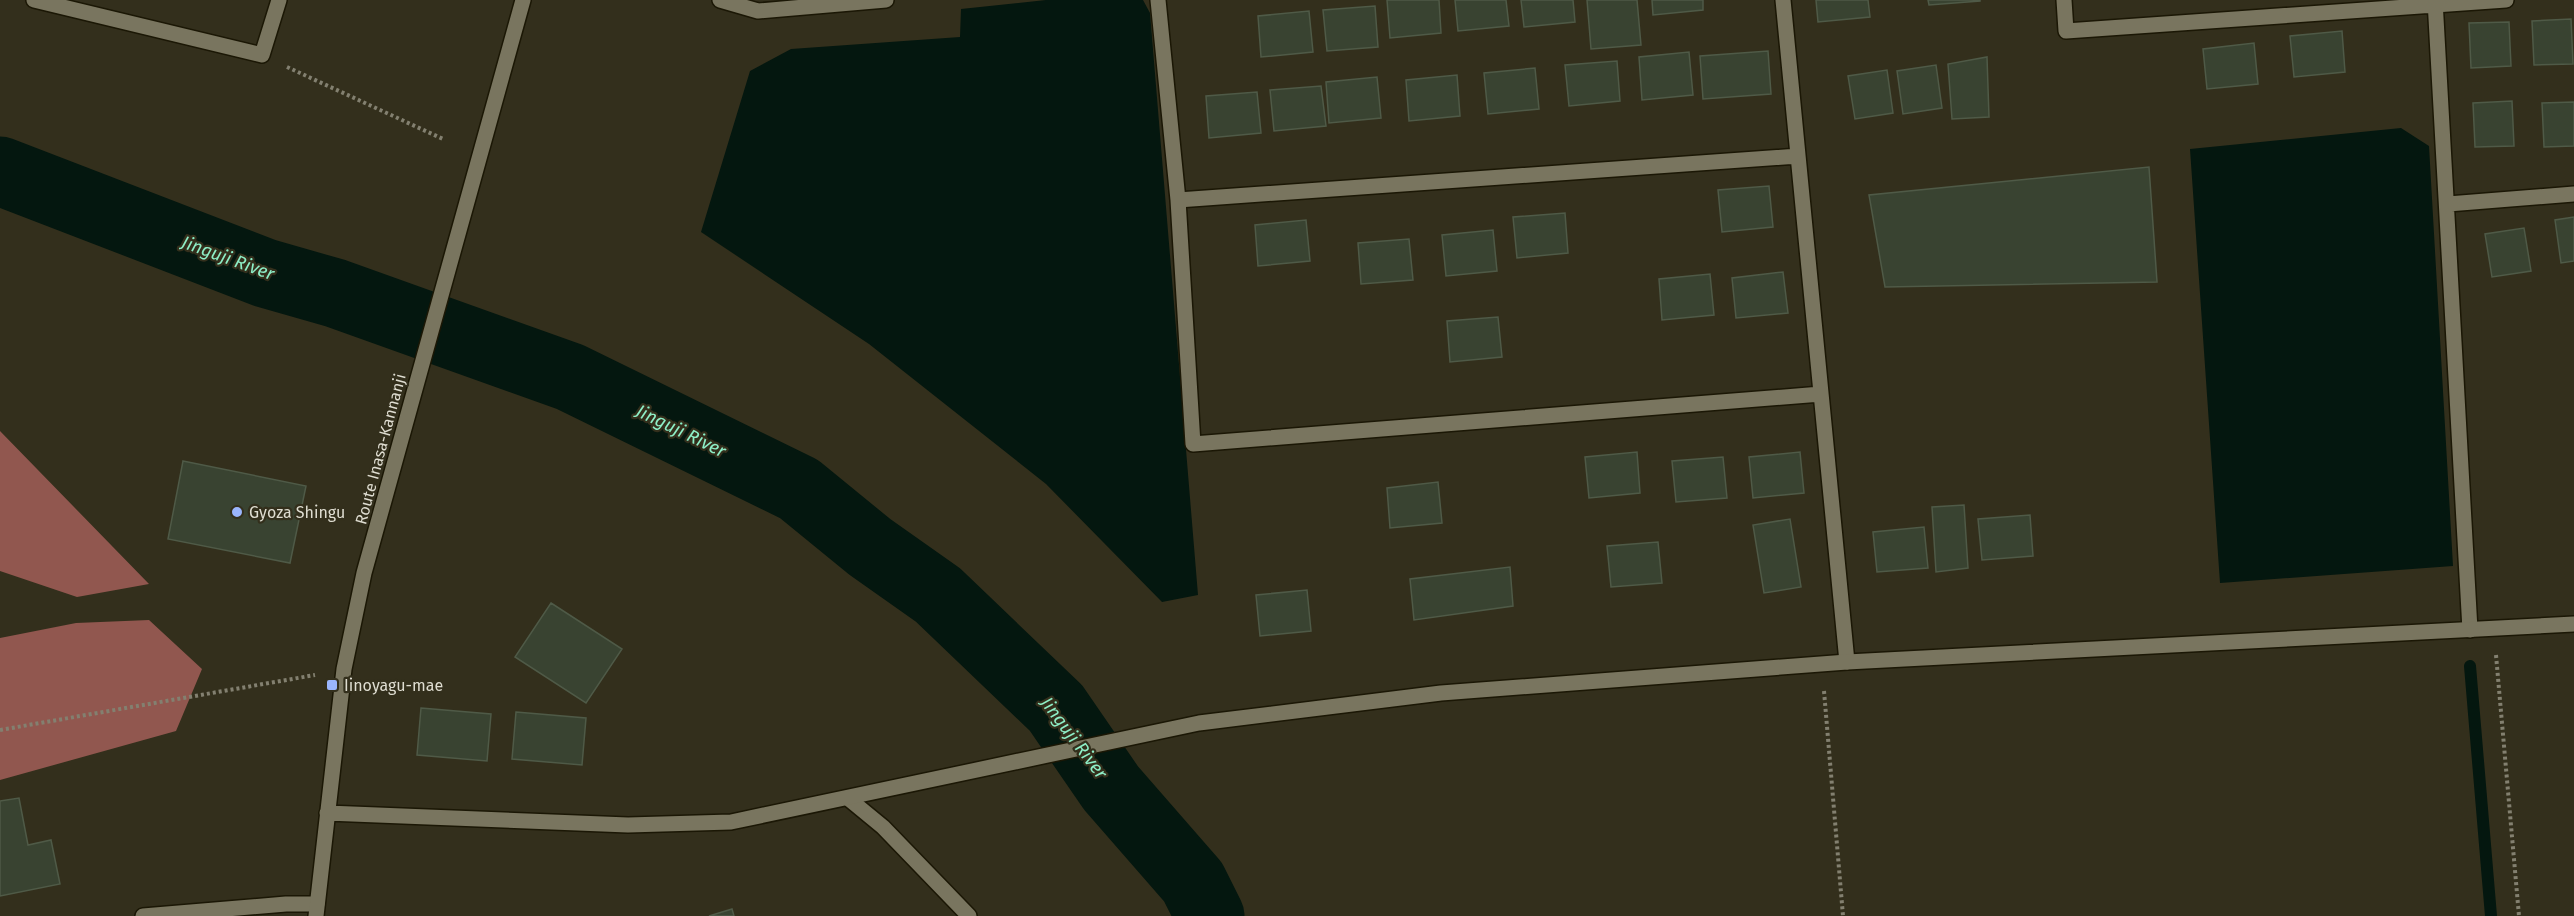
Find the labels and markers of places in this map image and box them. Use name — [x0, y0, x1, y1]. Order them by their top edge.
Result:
place label: Gyoza Shingu — [249, 503, 345, 522]
marker: Gyoza Shingu — [230, 505, 244, 519]
place label: Iinoyagu-mae — [344, 676, 443, 695]
marker: Iinoyagu-mae — [325, 678, 339, 692]

